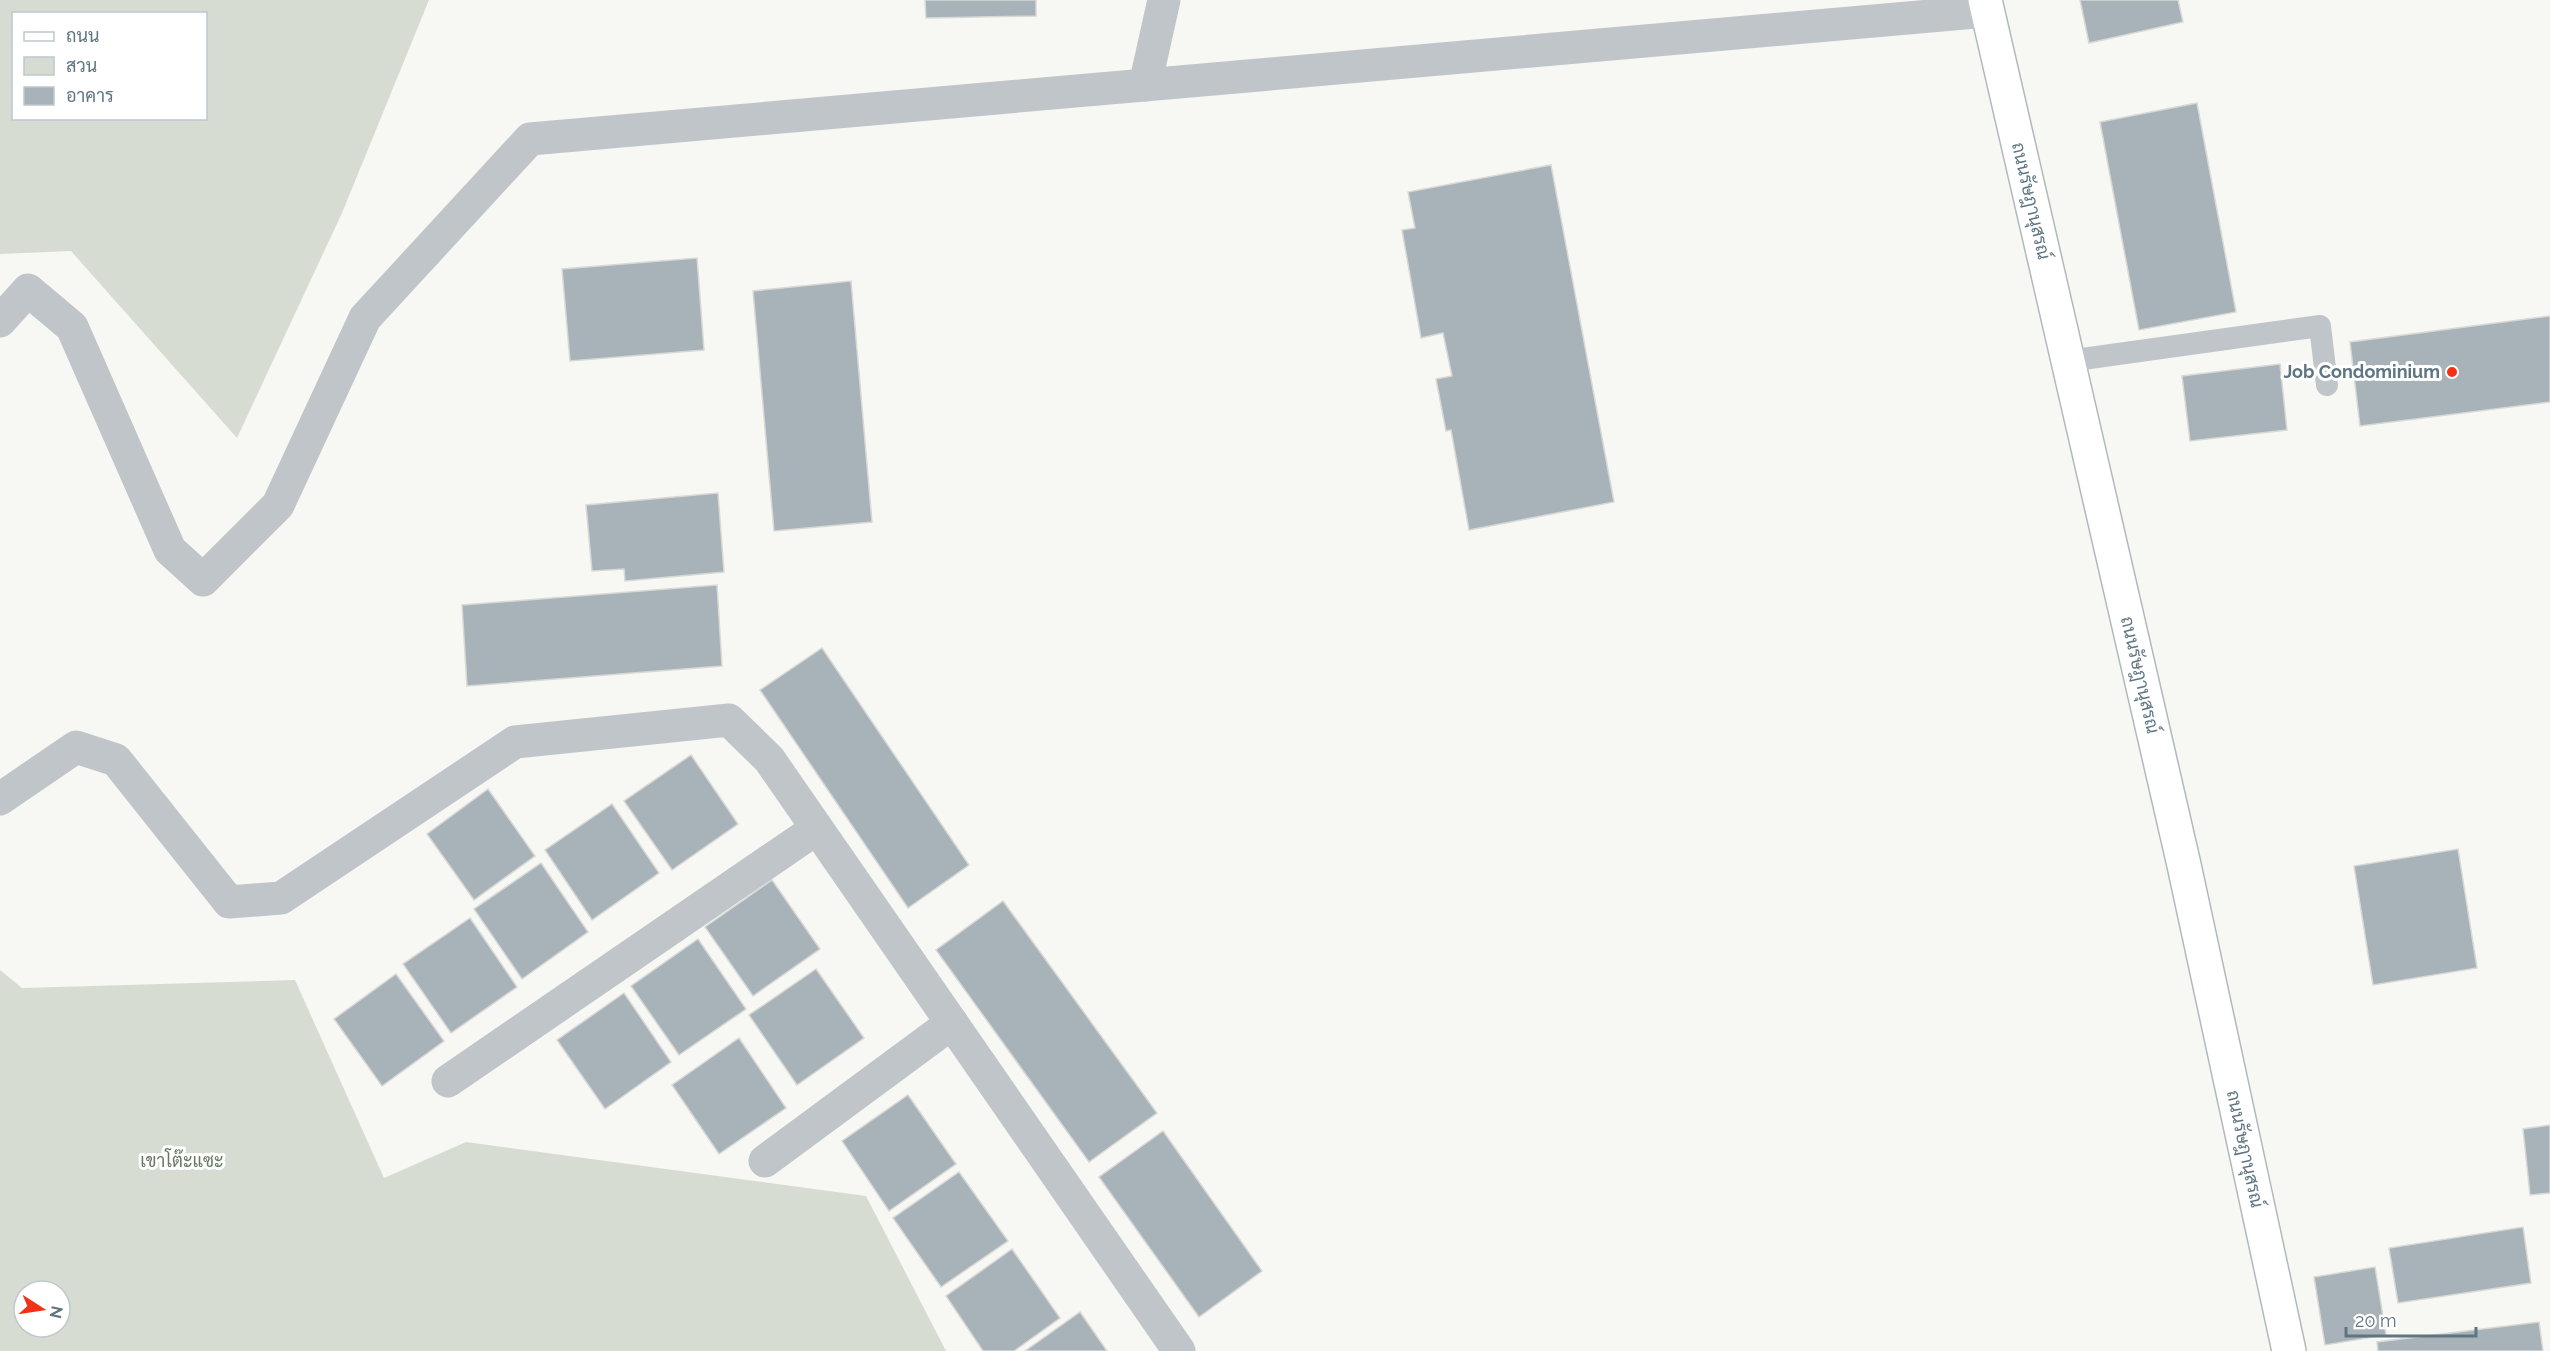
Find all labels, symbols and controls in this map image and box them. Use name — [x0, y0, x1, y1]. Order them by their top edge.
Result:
legend — [12, 12, 207, 120]
text: ถนน — [66, 25, 99, 46]
text: สวน — [66, 55, 97, 76]
text: อาคาร — [66, 85, 114, 106]
street label: ถนนรัษฎานุสรณ์ — [2006, 140, 2057, 262]
place label: Job Condominium — [2283, 361, 2440, 382]
marker: Job Condominium — [2445, 365, 2459, 379]
street label: ถนนรัษฎานุสรณ์ — [2115, 614, 2166, 736]
street label: ถนนรัษฎานุสรณ์ — [2221, 1088, 2270, 1210]
park label: เขาโต๊ะแซะ — [140, 1148, 224, 1171]
north arrow — [12, 1279, 72, 1339]
scale bar — [2346, 1300, 2476, 1338]
text: N — [46, 1304, 67, 1320]
text: 20 m — [2355, 1310, 2397, 1331]

